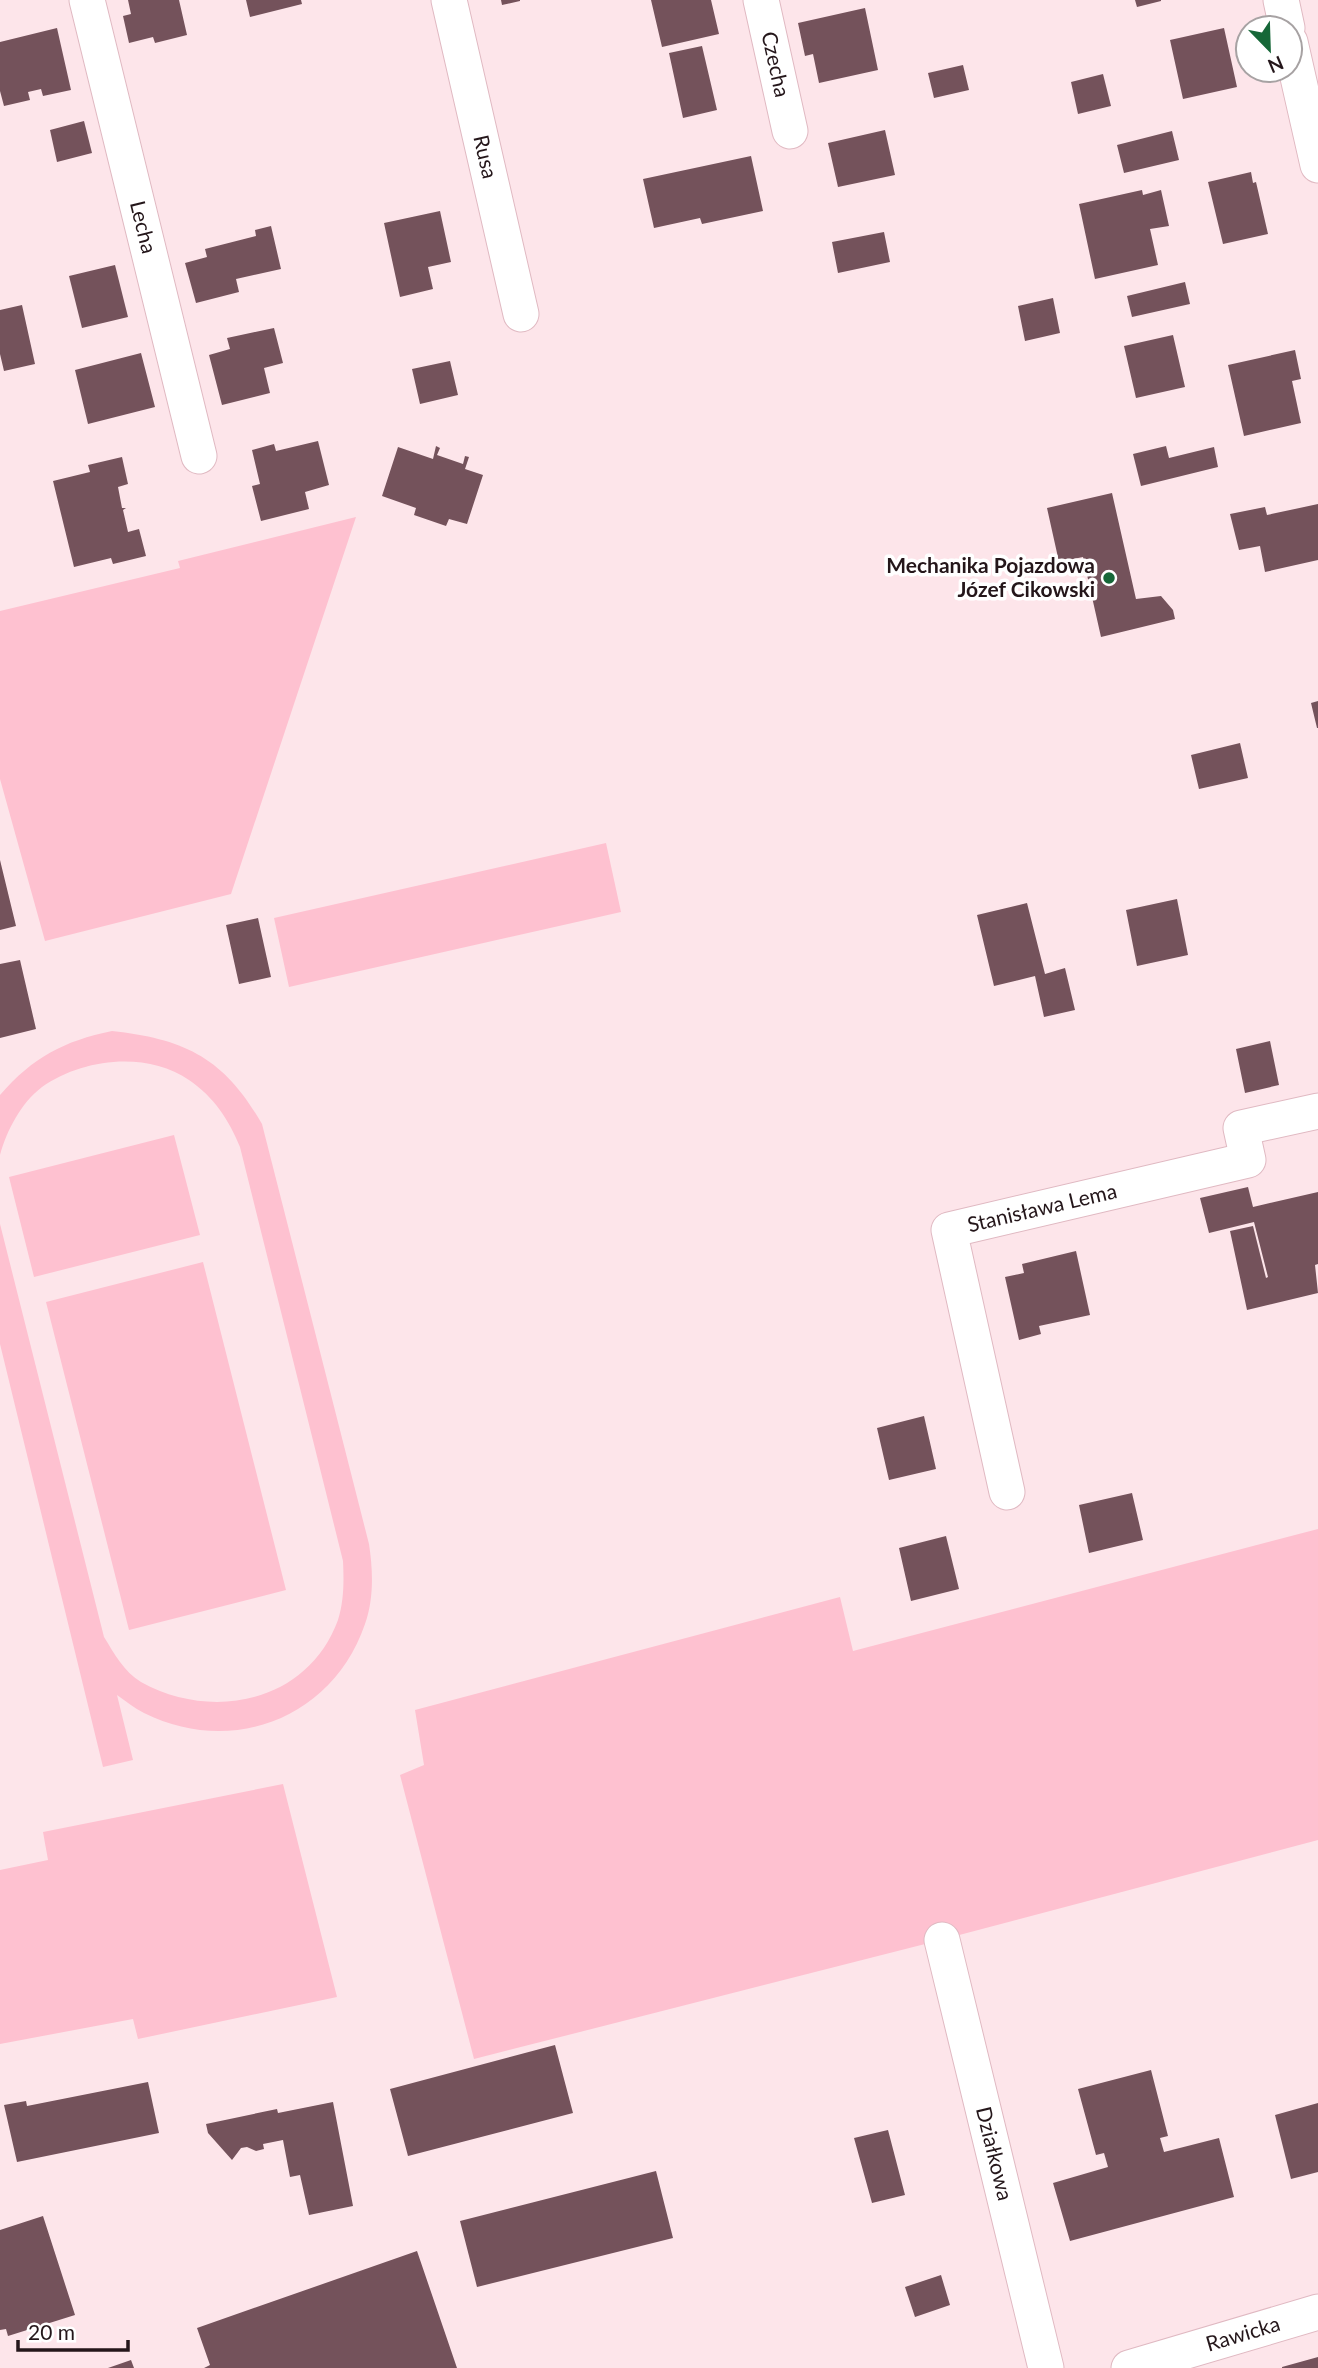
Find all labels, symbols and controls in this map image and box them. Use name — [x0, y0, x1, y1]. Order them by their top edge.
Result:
north arrow — [1234, 14, 1304, 84]
street label: Czecha — [757, 29, 796, 99]
text: N — [1265, 52, 1287, 79]
street label: Rusa — [469, 132, 504, 181]
street label: Lecha — [126, 198, 163, 256]
place label: Mechanika Pojazdowa Józef Cikowski — [886, 552, 1095, 601]
marker: Mechanika Pojazdowa Józef Cikowski — [1101, 570, 1117, 586]
street label: Stanisława Lema — [965, 1177, 1119, 1236]
street label: Działkowa — [972, 2104, 1019, 2203]
scale bar — [18, 2308, 128, 2352]
street label: Rawicka — [1203, 2310, 1283, 2356]
text: 20 m — [28, 2319, 75, 2344]

